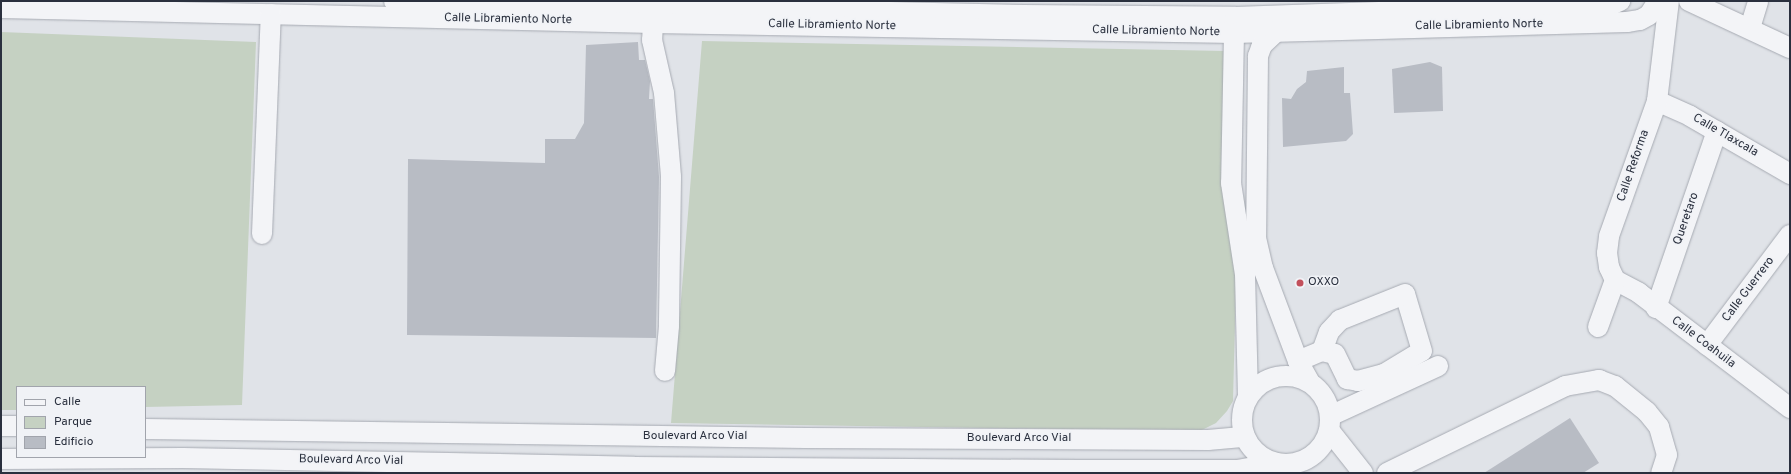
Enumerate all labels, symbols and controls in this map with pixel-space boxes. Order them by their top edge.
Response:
street label: Calle Libramiento Norte [444,12,572,28]
street label: Calle Libramiento Norte [768,18,896,34]
street label: Calle Libramiento Norte [1415,18,1543,34]
street label: Calle Libramiento Norte [1092,24,1220,40]
street label: Calle Tlaxcala [1689,111,1761,161]
street label: Calle Reforma [1615,128,1653,204]
street label: Queretaro [1671,191,1703,247]
street label: Calle Guerrero [1720,255,1778,325]
place label: OXXO [1308,276,1339,290]
marker: OXXO [1295,278,1305,288]
street label: Calle Coahuila [1668,314,1738,372]
legend [16,386,146,458]
text: Calle [54,394,81,410]
text: Parque [54,414,92,430]
street label: Boulevard Arco Vial [642,430,748,444]
street label: Boulevard Arco Vial [966,432,1072,446]
text: Edificio [54,434,93,450]
street label: Boulevard Arco Vial [298,453,404,469]

